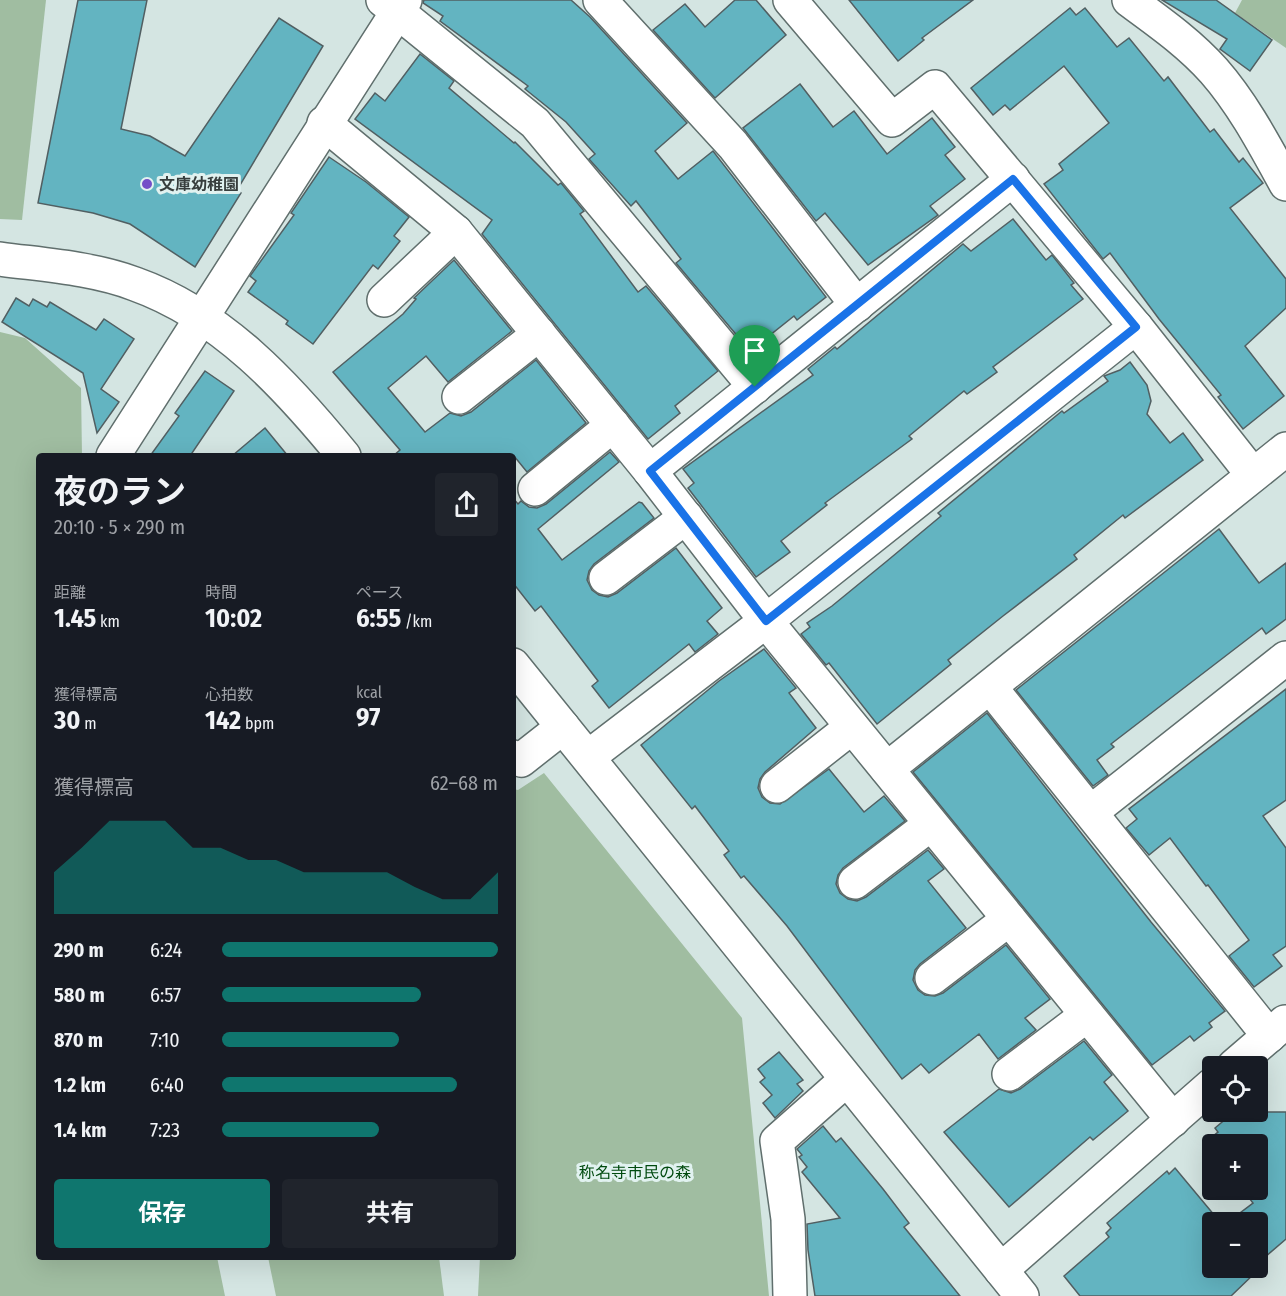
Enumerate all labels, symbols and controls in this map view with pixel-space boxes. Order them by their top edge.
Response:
place label: 文庫幼稚園 [159,175,239,194]
marker: 文庫幼稚園 [140,177,154,191]
pin [729,325,780,387]
icon: arrive [738,334,771,367]
text: 夜のラン [54,472,186,512]
button: share [435,473,498,536]
text: 20:10 · 5 × 290 m [54,515,185,539]
text: 距離 [54,583,86,602]
text: 時間 [205,583,237,602]
text: ペース [356,583,403,602]
text: 1.45 [54,603,96,634]
text: 10:02 [205,603,262,634]
text: 6:55 [356,603,401,634]
text: km [96,612,120,631]
text: /km [401,612,432,631]
text: kcal [356,683,382,702]
text: 獲得標高 [54,685,118,704]
text: 心拍数 [205,685,253,704]
text: 97 [356,702,380,733]
text: 30 [54,705,81,736]
text: 142 [205,705,241,736]
text: m [81,714,97,733]
text: bpm [241,714,274,733]
text: 62–68 m [430,771,498,795]
text: 獲得標高 [54,775,134,799]
text: 290 m [54,938,104,962]
text: 6:24 [150,938,182,962]
text: 580 m [54,983,105,1007]
text: 6:57 [150,983,181,1007]
text: 870 m [54,1028,103,1052]
text: 7:10 [150,1028,180,1052]
map controls [1202,1056,1268,1278]
button: locate [1202,1056,1268,1122]
text: 1.2 km [54,1073,106,1097]
text: 6:40 [150,1073,184,1097]
text: 1.4 km [54,1118,106,1142]
text: 7:23 [150,1118,180,1142]
button: + [1202,1134,1268,1200]
park label: 称名寺市民の森 [579,1163,691,1182]
button: 保存 [54,1179,270,1248]
button: 共有 [282,1179,498,1248]
button: − [1202,1212,1268,1278]

